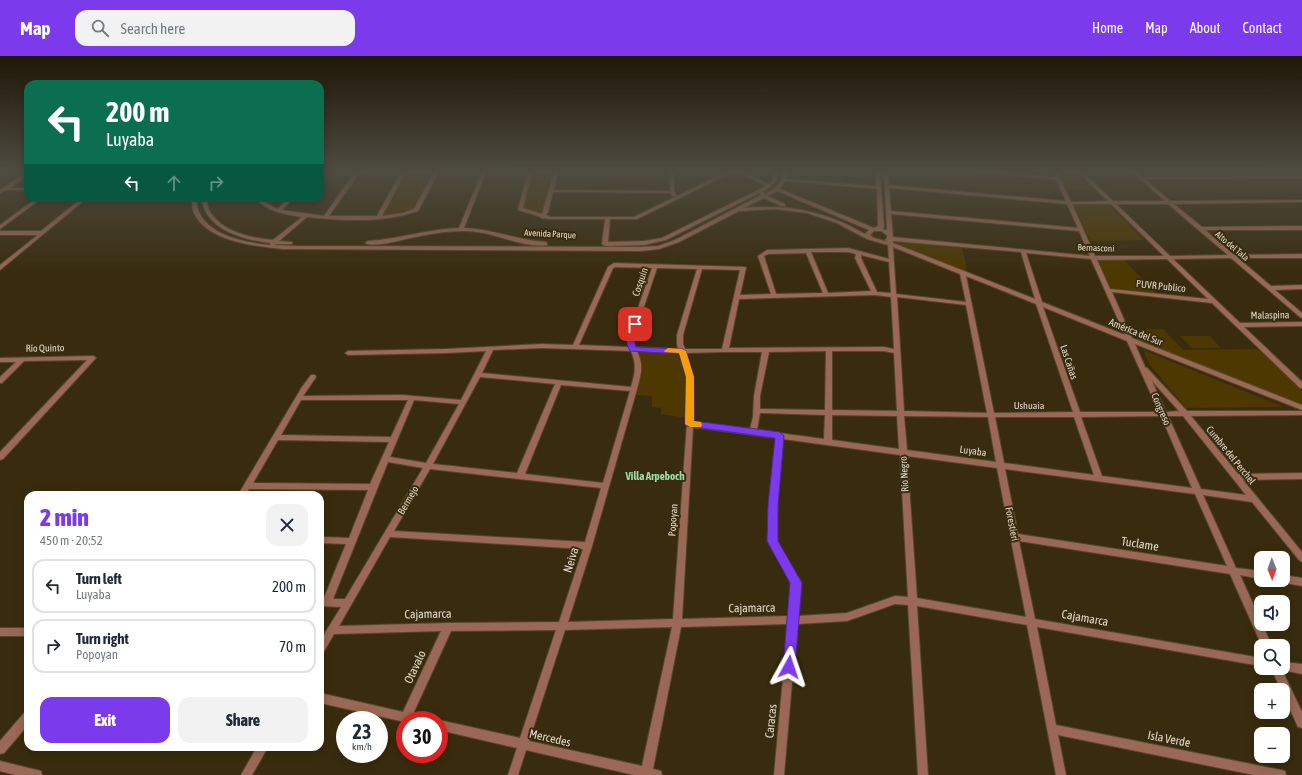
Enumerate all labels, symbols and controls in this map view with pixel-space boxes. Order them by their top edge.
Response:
search box [75,10,355,46]
text: Map [20,17,51,39]
icon: search [89,17,111,39]
text: Search here [121,20,185,37]
text: Home [1092,20,1123,36]
text: Map [1145,20,1168,36]
text: About [1190,20,1221,36]
text: Contact [1243,20,1282,36]
icon: left [40,96,92,148]
text: 200 m [106,96,169,128]
text: Luyaba [106,129,154,150]
icon: left [121,172,143,194]
icon: ahead [163,172,185,194]
icon: right [205,172,227,194]
street label: Avenida Parque [524,228,576,240]
street label: Alto del Tala [1213,229,1251,263]
street label: Bernasconi [1077,242,1115,254]
street label: Cosquín [630,266,650,298]
street label: PUVR Publico [1136,278,1187,294]
pin [618,307,652,341]
street label: Malaspina [1251,309,1290,321]
icon: arrive [624,313,646,335]
street label: América del Sur [1108,316,1165,348]
street label: Río Quinto [26,342,65,354]
street label: Las Cañas [1058,343,1080,381]
street label: Congreso [1149,391,1173,427]
street label: Ushuaia [1014,400,1045,411]
street label: Cumbre del Perchel [1204,424,1258,486]
street label: Luyaba [959,444,987,458]
street label: Río Negro [898,456,910,492]
district label: Villa Arpeboch [624,470,685,482]
street label: Bermejo [395,484,421,516]
street label: Popoyan [666,503,680,537]
text: 2 min [40,504,89,531]
button: close [266,504,308,546]
street label: Forestieri [1003,506,1021,542]
text: 450 m · 20:52 [40,533,103,548]
street label: Tuclame [1120,534,1160,554]
street label: Neiva [561,546,581,574]
north arrow [1254,551,1290,587]
map controls [1254,551,1290,763]
text: Turn left [76,570,122,587]
icon: left [42,575,64,597]
text: 200 m [272,578,306,595]
text: Luyaba [76,587,111,602]
button: sound [1254,595,1290,631]
street label: Cajamarca [728,601,776,615]
street label: Cajamarca [404,607,452,621]
street label: Cajamarca [1061,607,1109,629]
text: Turn right [76,630,129,647]
icon: right [42,635,64,657]
text: 70 m [279,638,306,655]
button: search [1254,639,1290,675]
position arrow [768,646,810,688]
text: Popoyan [76,647,118,662]
street label: Otavalo [401,648,429,686]
button: + [1254,683,1290,719]
button: Exit [40,697,170,743]
button: Share [178,697,308,743]
street label: Caracas [762,703,780,739]
speed limit sign: 30 [396,711,448,763]
text: 23 [353,720,371,743]
street label: Mercedes [528,726,572,750]
button: − [1254,727,1290,763]
street label: Isla Verde [1146,728,1192,750]
text: km/h [352,741,372,752]

